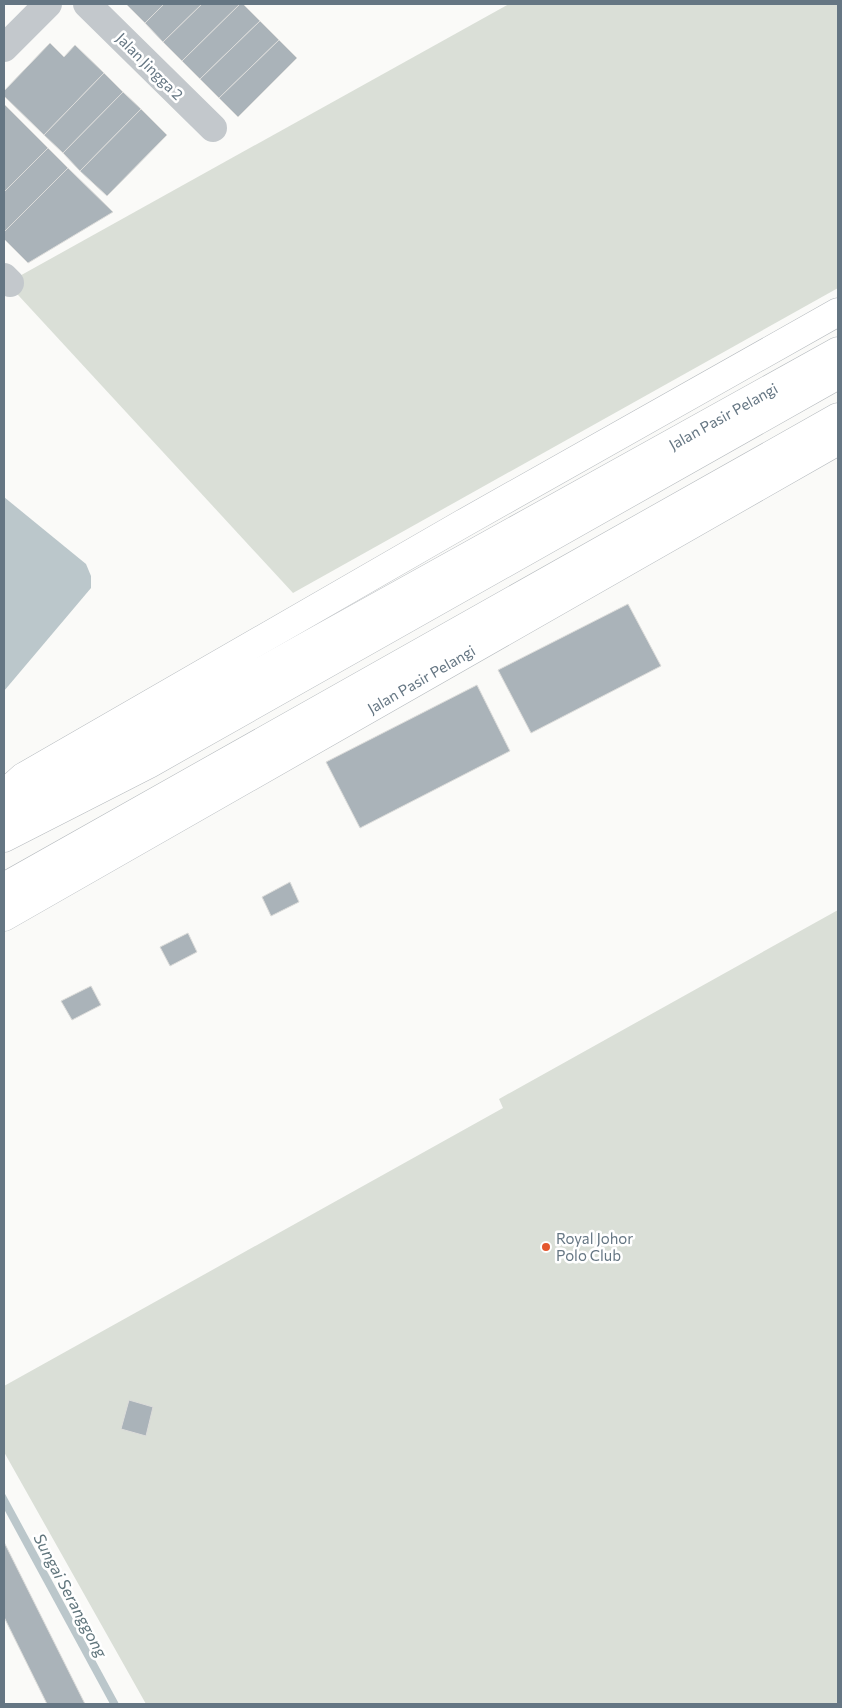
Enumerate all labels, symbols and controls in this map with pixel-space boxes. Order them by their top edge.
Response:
street label: Jalan Jingga 2 [113,29,187,103]
street label: Jalan Pasir Pelangi [666,379,780,453]
street label: Jalan Pasir Pelangi [364,641,478,717]
place label: Royal Johor Polo Club [556,1229,633,1264]
marker: Royal Johor Polo Club [540,1241,552,1253]
water label: Sungai Seranggong [30,1530,112,1661]

